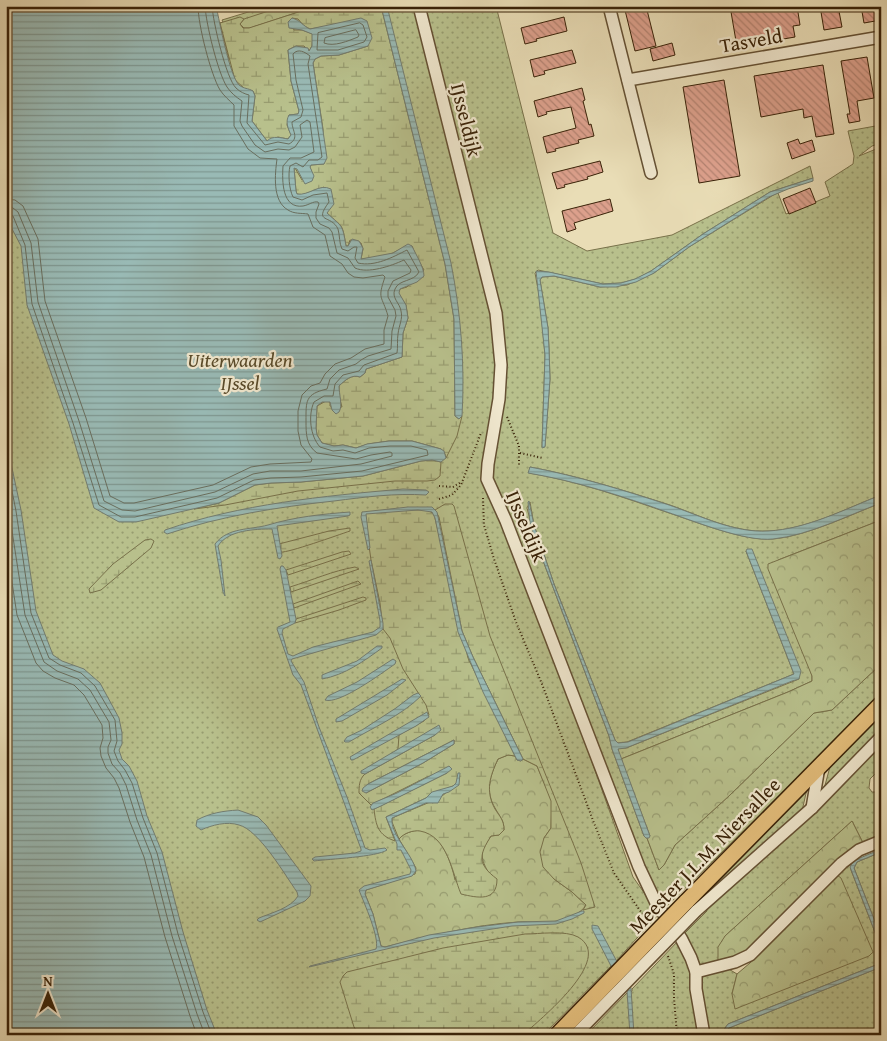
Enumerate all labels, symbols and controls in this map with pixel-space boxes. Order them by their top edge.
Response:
street label: Tasveld [717,20,785,60]
street label: IJsseldijk [444,80,490,161]
park label: Uiterwaarden IJssel [187,345,293,397]
street label: IJsseldijk [499,486,555,567]
street label: Meester J.L.M. Niersallee [622,770,786,940]
north arrow [22,968,72,1018]
text: N [43,971,53,991]

